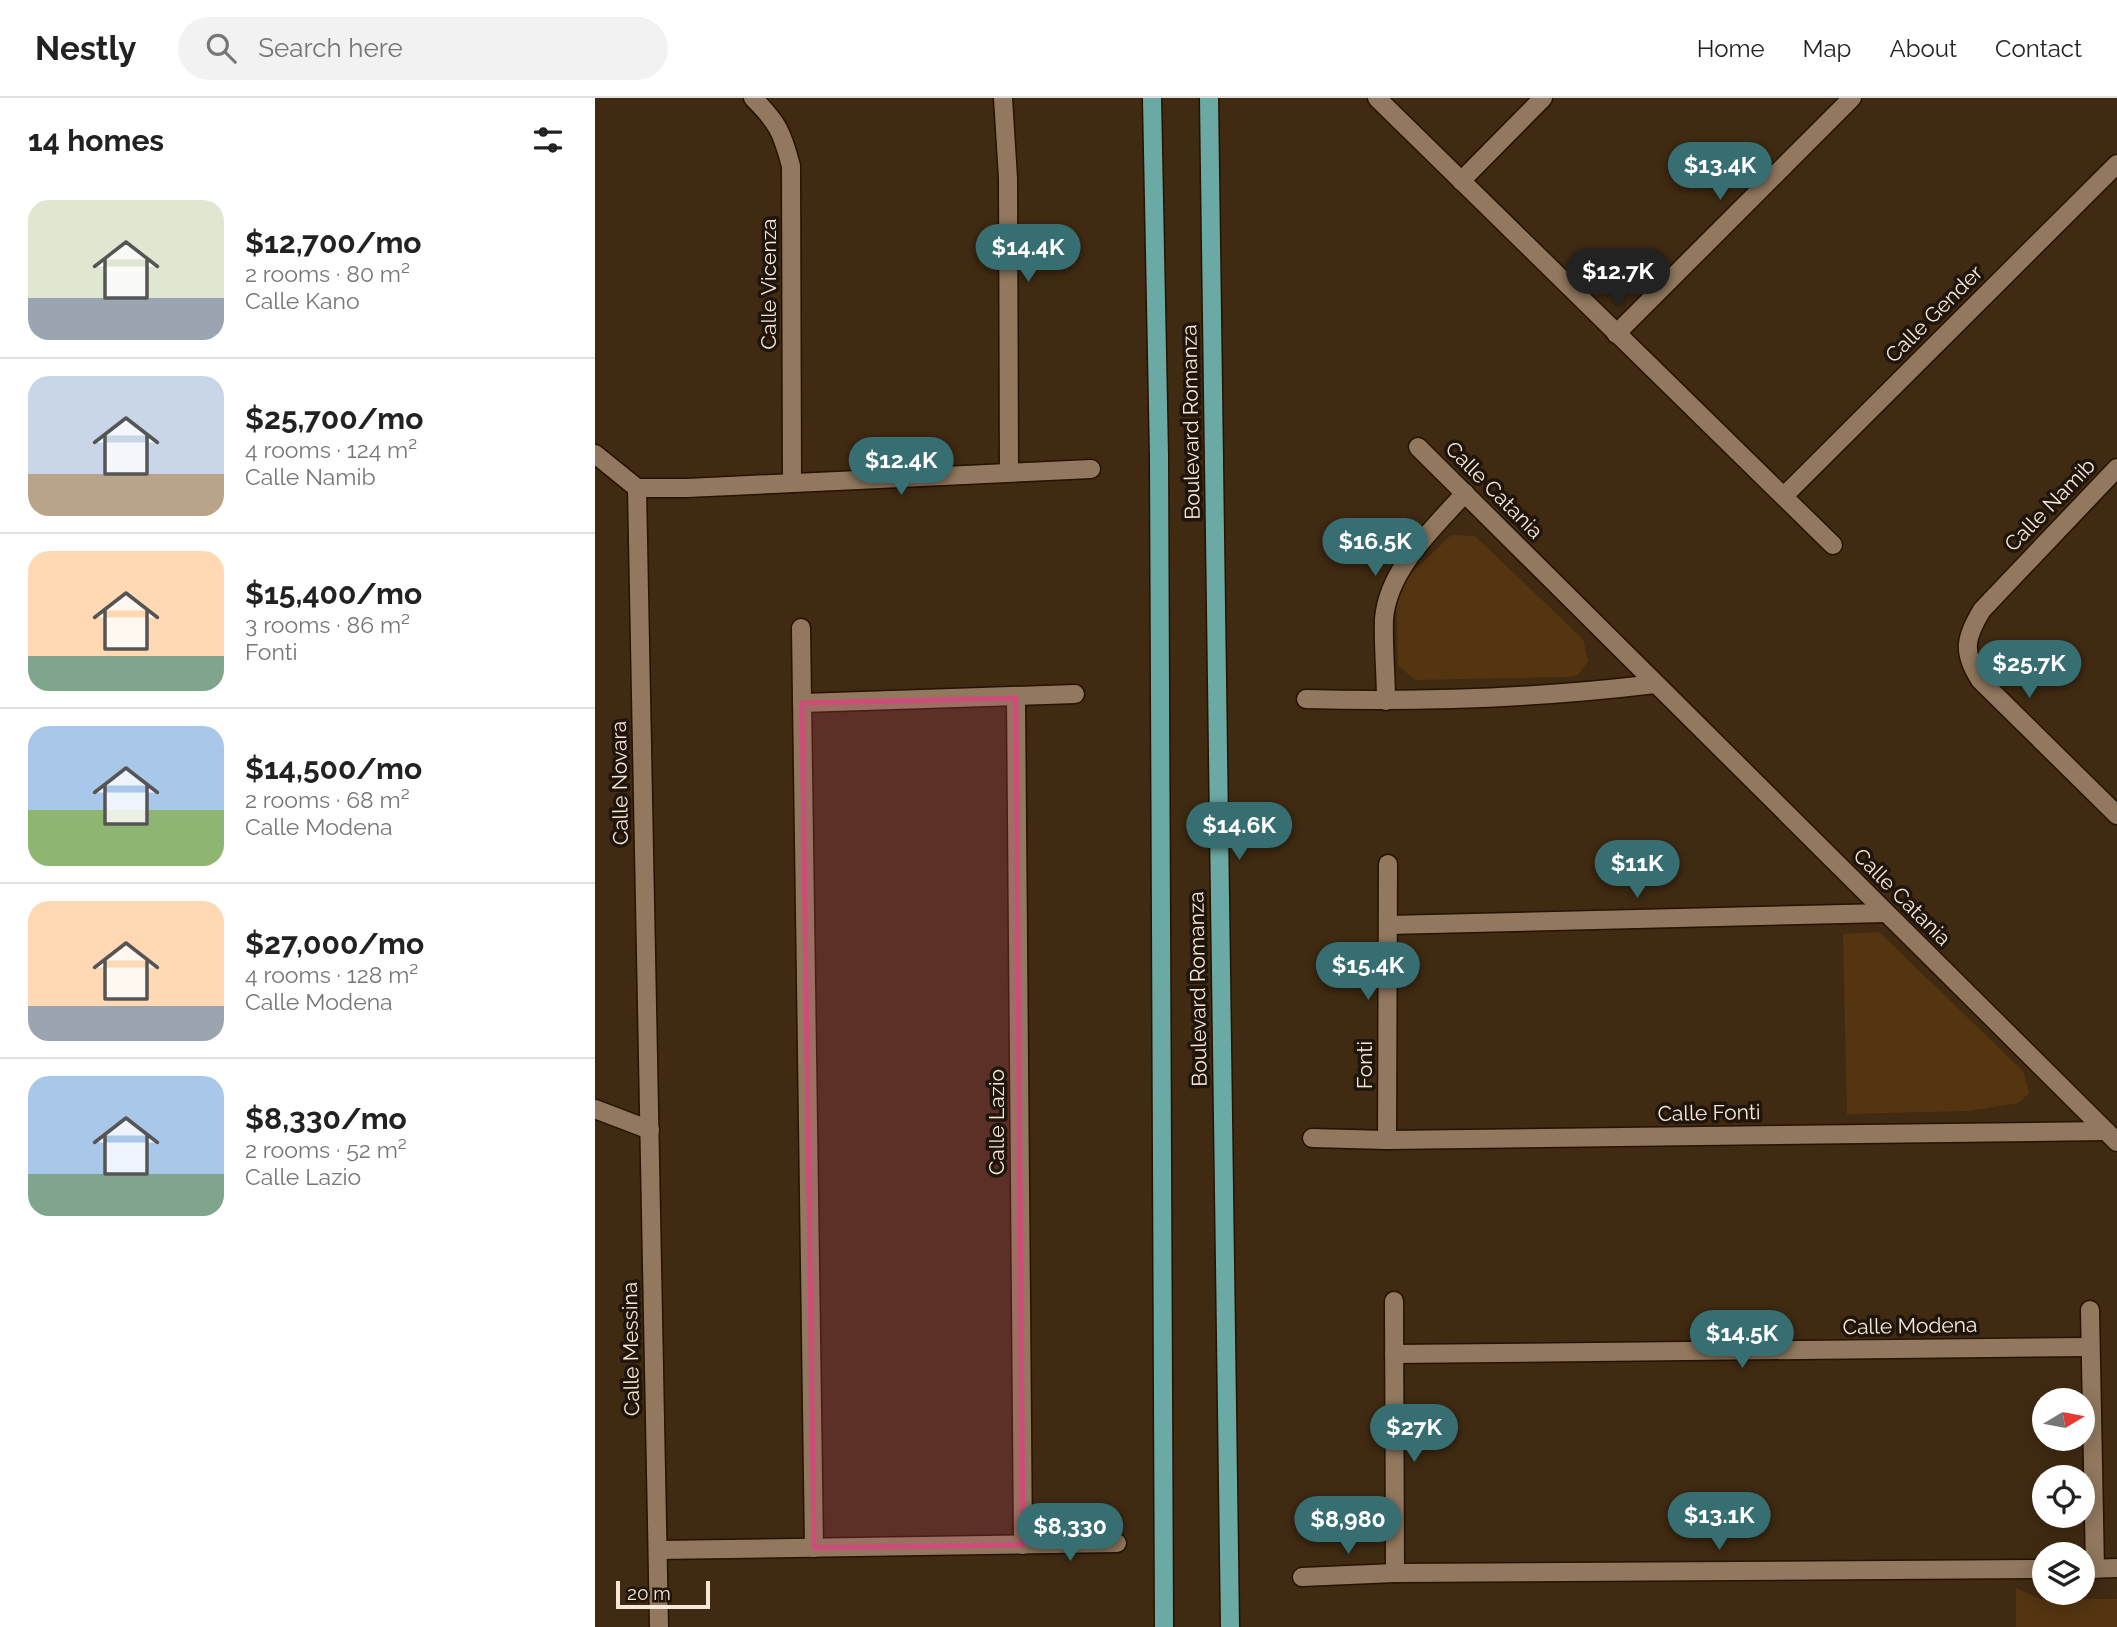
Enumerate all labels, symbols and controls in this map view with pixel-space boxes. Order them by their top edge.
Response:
search box [178,17,668,80]
text: Nestly [35,29,136,68]
icon: search [202,29,240,67]
text: Search here [258,33,403,63]
text: Home [1697,34,1765,63]
text: Map [1803,34,1851,63]
text: About [1889,34,1957,63]
text: Contact [1995,34,2082,63]
icon: filters [529,121,567,159]
text: 14 homes [28,123,164,158]
pin: $13.4K [1663,142,1777,202]
text: $13.4K [1684,151,1756,178]
street label: Calle Vicenza [756,219,781,349]
text: $12,700/mo [245,225,422,260]
pin: $14.4K [971,225,1085,284]
icon: home [84,228,168,312]
text: $14.4K [992,233,1064,260]
pin: $12.7K [1561,248,1675,308]
text: $12.7K [1582,257,1654,284]
street label: Calle Gender [1880,259,1988,368]
text: 2 rooms · 80 m² [245,260,410,287]
text: Calle Kano [245,287,360,314]
street label: Boulevard Romanza [1176,324,1205,520]
text: $25,700/mo [245,401,423,436]
icon: home [84,404,168,488]
text: 4 rooms · 124 m² [245,436,417,463]
street label: Calle Catania [1440,436,1548,544]
pin: $12.4K [844,438,958,497]
text: $12.4K [865,446,937,473]
street label: Calle Namib [1999,453,2100,556]
text: Calle Namib [245,463,376,490]
pin: $16.5K [1318,518,1432,578]
text: $16.5K [1338,527,1412,554]
text: $15,400/mo [245,576,422,611]
icon: home [84,579,168,663]
text: 3 rooms · 86 m² [245,611,410,638]
text: Fonti [245,638,298,665]
pin: $25.7K [1972,640,2086,700]
text: $25.7K [1992,649,2066,676]
street label: Calle Novara [606,721,633,845]
text: $14,500/mo [245,751,422,786]
icon: home [84,754,168,838]
text: 2 rooms · 68 m² [245,786,410,813]
pin: $14.6K [1182,802,1296,862]
text: $14.6K [1202,811,1276,838]
text: Calle Modena [245,813,393,840]
pin: $11K [1596,840,1678,900]
street label: Calle Catania [1848,843,1956,951]
text: $11K [1611,849,1663,876]
street label: Boulevard Romanza [1183,891,1212,1087]
text: $27,000/mo [245,926,424,961]
icon: home [84,929,168,1013]
pin: $15.4K [1311,942,1425,1002]
text: $15.4K [1332,951,1404,978]
text: 4 rooms · 128 m² [245,961,418,988]
text: Calle Modena [245,988,393,1015]
street label: Fonti [1352,1041,1377,1089]
street label: Calle Lazio [984,1069,1009,1175]
street label: Calle Fonti [1657,1099,1761,1126]
text: $8,330/mo [245,1101,407,1136]
icon: home [84,1104,168,1188]
text: 2 rooms · 52 m² [245,1136,407,1163]
text: Calle Lazio [245,1163,361,1190]
street label: Calle Messina [617,1282,644,1416]
pin: $14.5K [1685,1310,1799,1370]
street label: Calle Modena [1842,1312,1978,1339]
text: $14.5K [1706,1319,1778,1346]
north arrow [2032,1388,2095,1451]
map controls [2032,1388,2095,1605]
pin: $27K [1373,1404,1455,1464]
text: $27K [1386,1413,1442,1440]
button: locate [2032,1465,2095,1528]
pin: $13.1K [1662,1492,1776,1552]
pin: $8,980 [1291,1496,1405,1556]
text: $13.1K [1684,1501,1754,1528]
pin: $8,330 [1013,1504,1127,1563]
text: $8,980 [1310,1505,1386,1532]
text: $8,330 [1033,1512,1107,1539]
button: layers [2032,1542,2095,1605]
scale bar [616,1578,711,1610]
text: 20 m [627,1582,671,1604]

